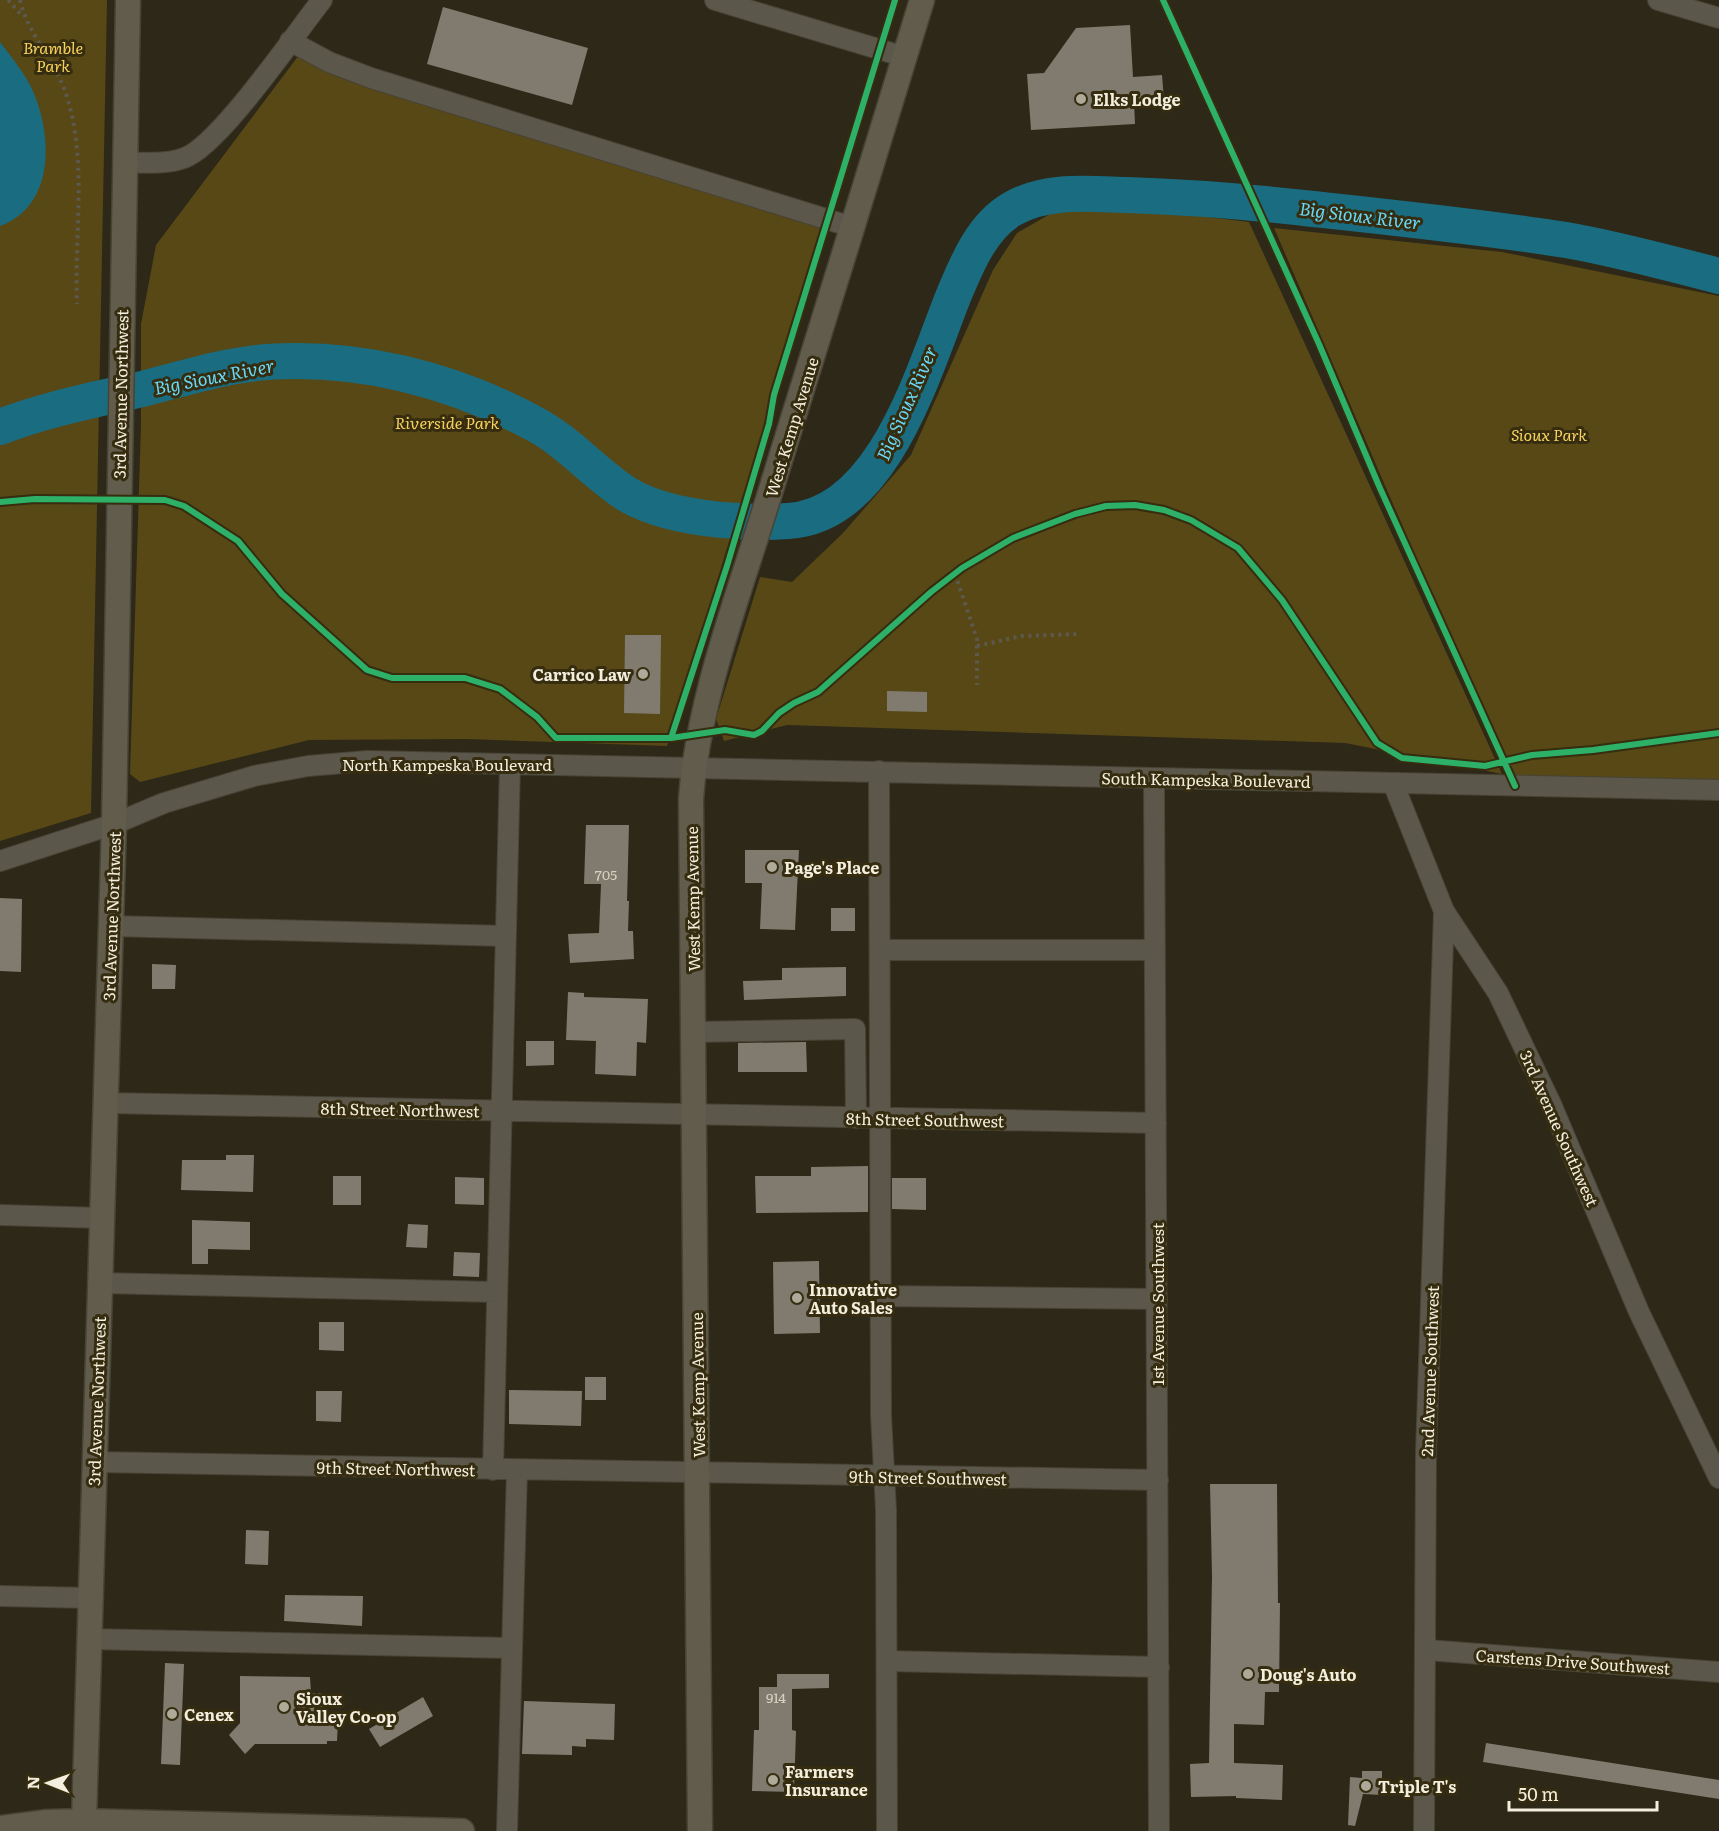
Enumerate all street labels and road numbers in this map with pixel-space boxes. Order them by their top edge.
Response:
street label: 3rd Avenue Northwest [107,309,133,479]
street label: West Kemp Avenue [758,354,824,500]
street label: North Kampeska Boulevard [342,752,552,776]
street label: South Kampeska Boulevard [1101,765,1311,793]
street label: West Kemp Avenue [679,826,705,972]
street label: 3rd Avenue Northwest [96,830,126,1001]
street label: 3rd Avenue Southwest [1515,1046,1605,1210]
street label: 8th Street Northwest [320,1096,480,1122]
street label: 8th Street Southwest [846,1106,1005,1132]
street label: 1st Avenue Southwest [1145,1222,1169,1385]
street label: 2nd Avenue Southwest [1414,1285,1444,1457]
street label: West Kemp Avenue [684,1312,710,1458]
street label: 3rd Avenue Northwest [81,1315,111,1486]
street label: 9th Street Northwest [317,1455,476,1481]
street label: 9th Street Southwest [849,1464,1008,1490]
street label: Carstens Drive Southwest [1475,1642,1672,1680]

